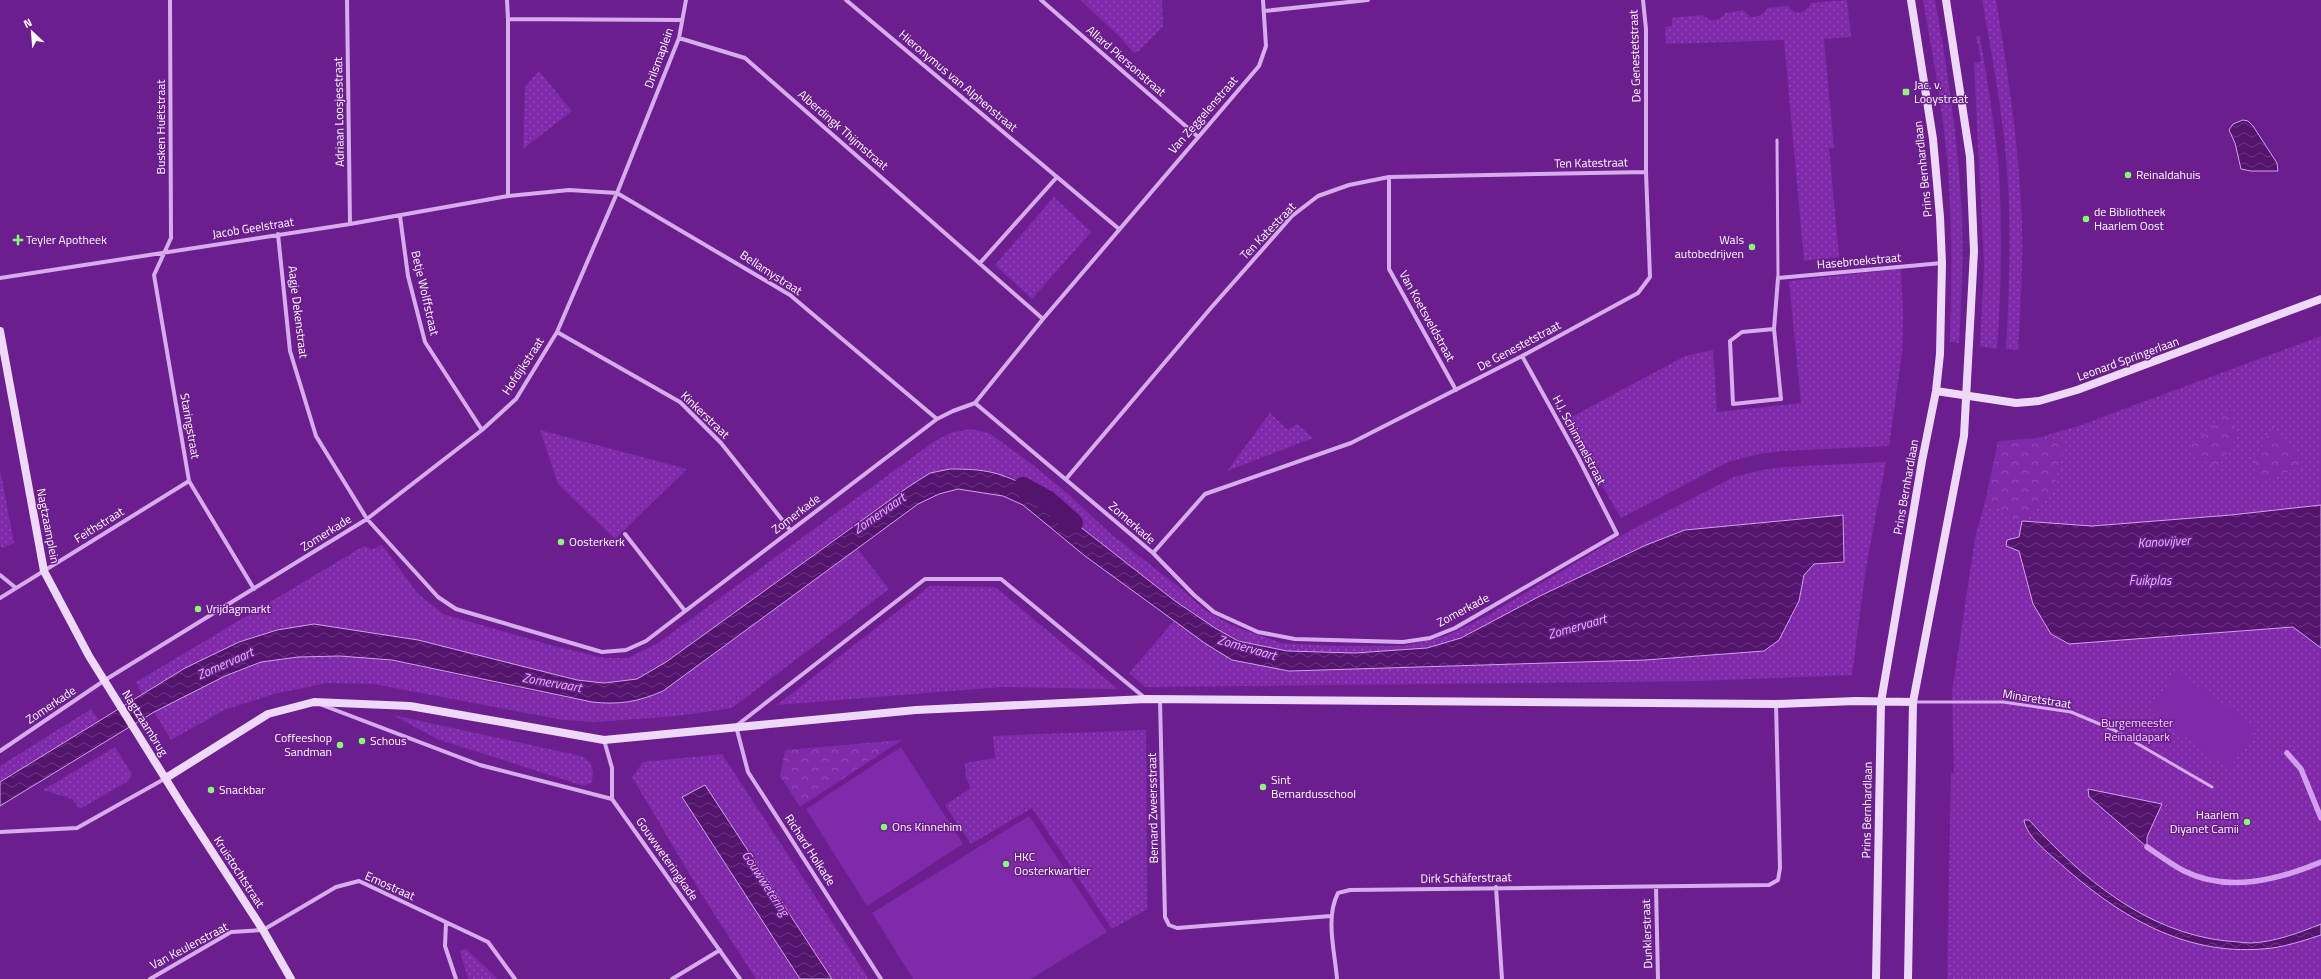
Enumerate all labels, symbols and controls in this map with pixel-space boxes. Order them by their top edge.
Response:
street label: De Genestetstraat [1623,9,1646,103]
north arrow [12,12,52,52]
text: N [21,14,35,32]
street label: Allard Piersonstraat [1082,21,1171,101]
street label: Drilsmaplein [639,25,678,91]
street label: Hieronymus van Alphenstraat [895,25,1023,137]
street label: Adriaan Loosjesstraat [328,56,349,167]
street label: Van Zeggelenstraat [1163,71,1242,158]
place label: Jac. v. Looystraat [1914,75,1969,108]
street label: Busken Huëtstraat [151,79,170,174]
street label: Alberdingk Thijmstraat [794,85,893,175]
marker: Jac. v. Looystraat [1901,87,1911,97]
street label: Prins Bernhardlaan [1908,120,1937,218]
street label: Ten Katestraat [1554,152,1629,173]
place label: Reinaldahuis [2136,165,2201,184]
marker: Reinaldahuis [2123,170,2133,180]
street label: Ten Katestraat [1235,197,1301,264]
place label: de Bibliotheek Haarlem Oost [2094,202,2166,235]
street label: Jacob Geelstraat [211,212,296,243]
marker: de Bibliotheek Haarlem Oost [2081,214,2091,224]
place label: Teyler Apotheek [26,230,107,249]
place label: Wals autobedrijven [1675,230,1744,263]
marker: Teyler Apotheek [13,235,23,245]
marker: Wals autobedrijven [1747,242,1757,252]
street label: Bellamystraat [736,245,807,300]
street label: Hasebroekstraat [1816,247,1903,274]
street label: Betje Wolffstraat [406,249,445,338]
street label: Aagje Dekenstraat [283,265,314,360]
street label: Van Koetsveldstraat [1395,267,1461,365]
street label: De Genestetstraat [1473,315,1565,376]
street label: Leonard Springerlaan [2074,331,2181,386]
street label: Hofdijkstraat [497,332,549,398]
street label: Kinkerstraat [676,386,735,444]
street label: H.J. Schimmelstraat [1548,391,1612,489]
street label: Staringstraat [175,392,206,461]
street label: Prins Bernhardlaan [1888,438,1923,536]
street label: Nagtzaamplein [32,487,65,565]
water label: Zomervaart [849,487,911,538]
street label: Zomerkade [767,489,824,538]
street label: Zomerkade [1105,497,1160,549]
street label: Feithstraat [70,501,128,547]
street label: Zomerkade [297,509,355,556]
water label: Kanovijver [2137,530,2193,552]
place label: Oosterkerk [569,532,625,551]
marker: Oosterkerk [556,537,566,547]
water label: Fuikplas [2129,570,2173,590]
street label: Zomerkade [1433,588,1492,631]
place label: Vrijdagmarkt [206,599,272,618]
marker: Vrijdagmarkt [193,604,203,614]
water label: Zomervaart [1545,608,1610,644]
water label: Zomervaart [1215,629,1280,665]
water label: Zomervaart [194,641,258,684]
water label: Zomervaart [521,667,585,697]
street label: Zomerkade [22,681,80,728]
street label: Minaretstraat [2001,684,2074,713]
street label: Nagtzaambrug [117,686,173,760]
park label: Burgemeester Reinaldapark [2101,713,2173,746]
place label: Coffeeshop Sandman [275,728,332,761]
place label: Schous [370,731,407,750]
marker: Schous [357,736,367,746]
marker: Coffeeshop Sandman [335,740,345,750]
street label: Bernard Zweersstraat [1142,752,1163,863]
street label: Prins Bernhardlaan [1856,762,1877,858]
place label: Sint Bernardusschool [1271,770,1356,803]
place label: Snackbar [219,780,265,799]
marker: Sint Bernardusschool [1258,782,1268,792]
marker: Snackbar [206,785,216,795]
place label: Haarlem Diyanet Camii [2170,805,2239,838]
street label: Richard Holkade [780,810,841,889]
street label: Gouwweteringkade [631,813,703,904]
place label: Ons Kinnehim [892,817,962,836]
marker: Haarlem Diyanet Camii [2242,817,2252,827]
marker: Ons Kinnehim [879,822,889,832]
street label: Kruistochtstraat [209,832,270,912]
water label: Gouwwetering [737,846,796,921]
place label: HKC Oosterkwartier [1014,847,1090,880]
marker: HKC Oosterkwartier [1001,859,1011,869]
street label: Emostraat [362,866,419,905]
street label: Dirk Schäferstraat [1420,867,1513,888]
street label: Dunklerstraat [1636,898,1657,969]
street label: Van Keulenstraat [146,917,232,974]

